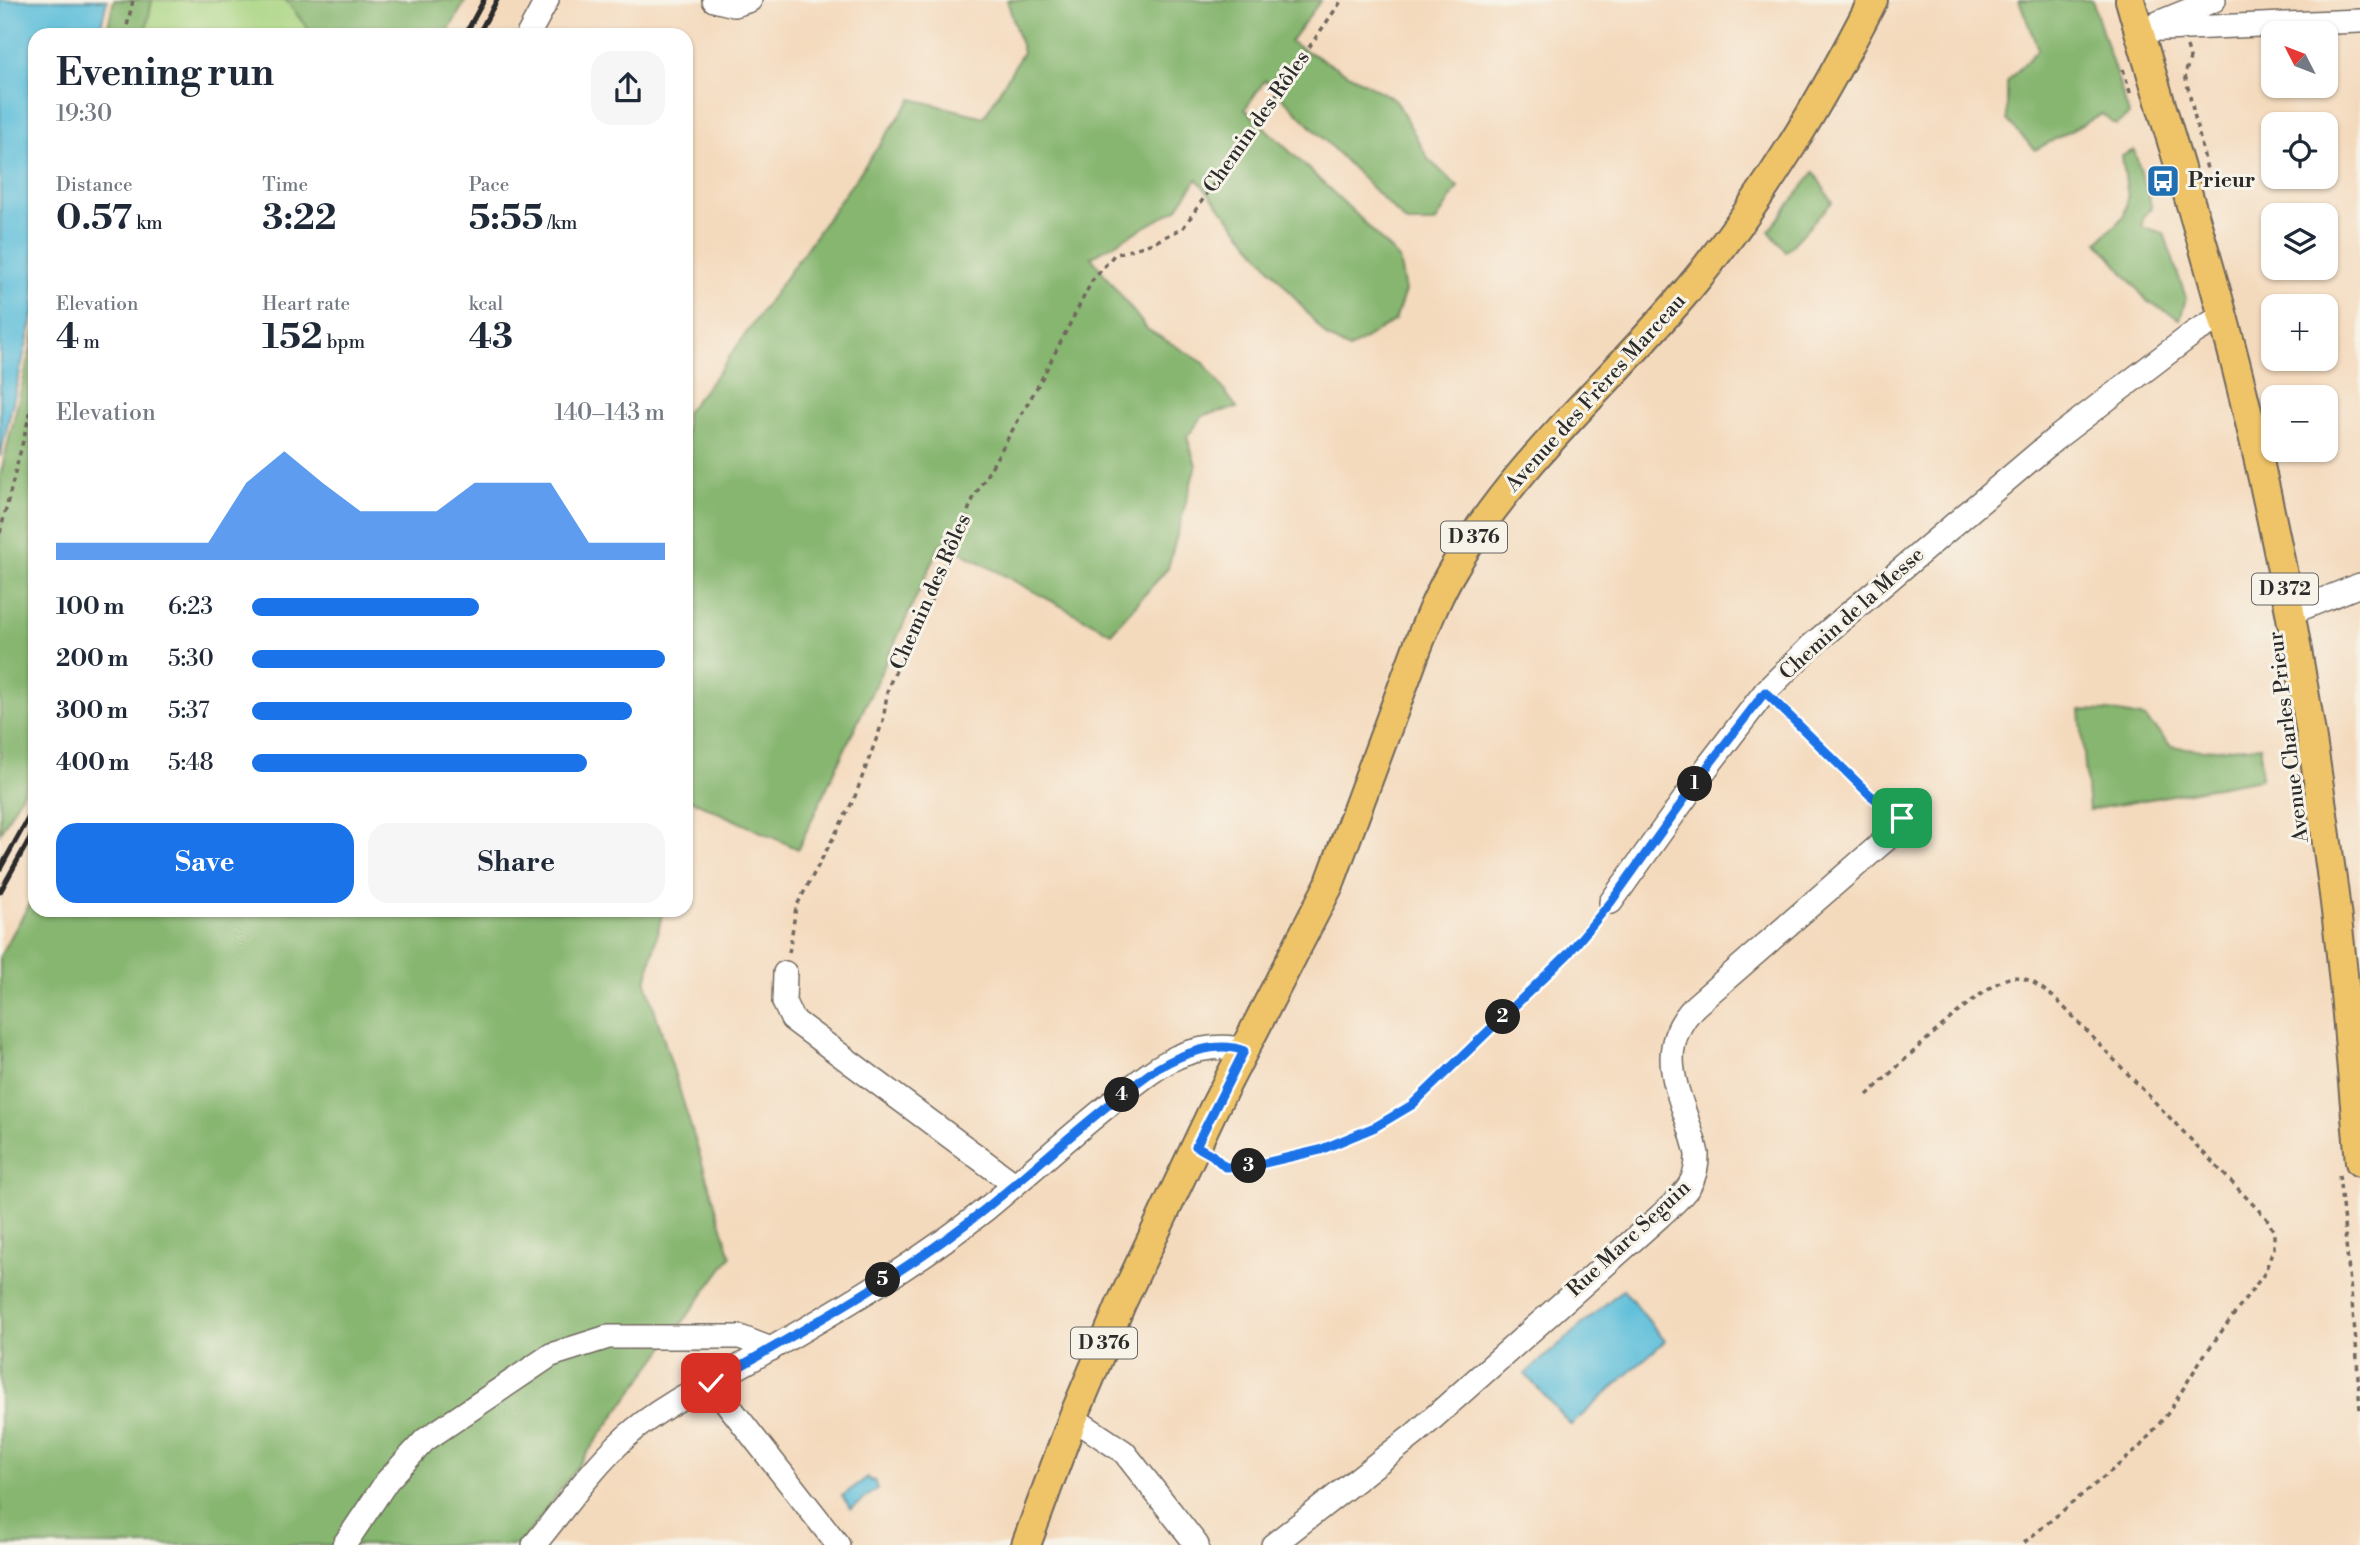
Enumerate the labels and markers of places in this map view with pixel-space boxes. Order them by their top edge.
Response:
bus stop icon: Prieur [2144,162,2182,200]
place label: Prieur [2188,168,2255,194]
pin: 1 [1678,766,1712,802]
pin [1872,788,1932,848]
pin: 2 [1486,1000,1520,1034]
pin: 4 [1104,1078,1140,1112]
pin: 3 [1232,1148,1266,1184]
pin: 5 [866,1262,900,1298]
pin [681,1353,741,1413]

